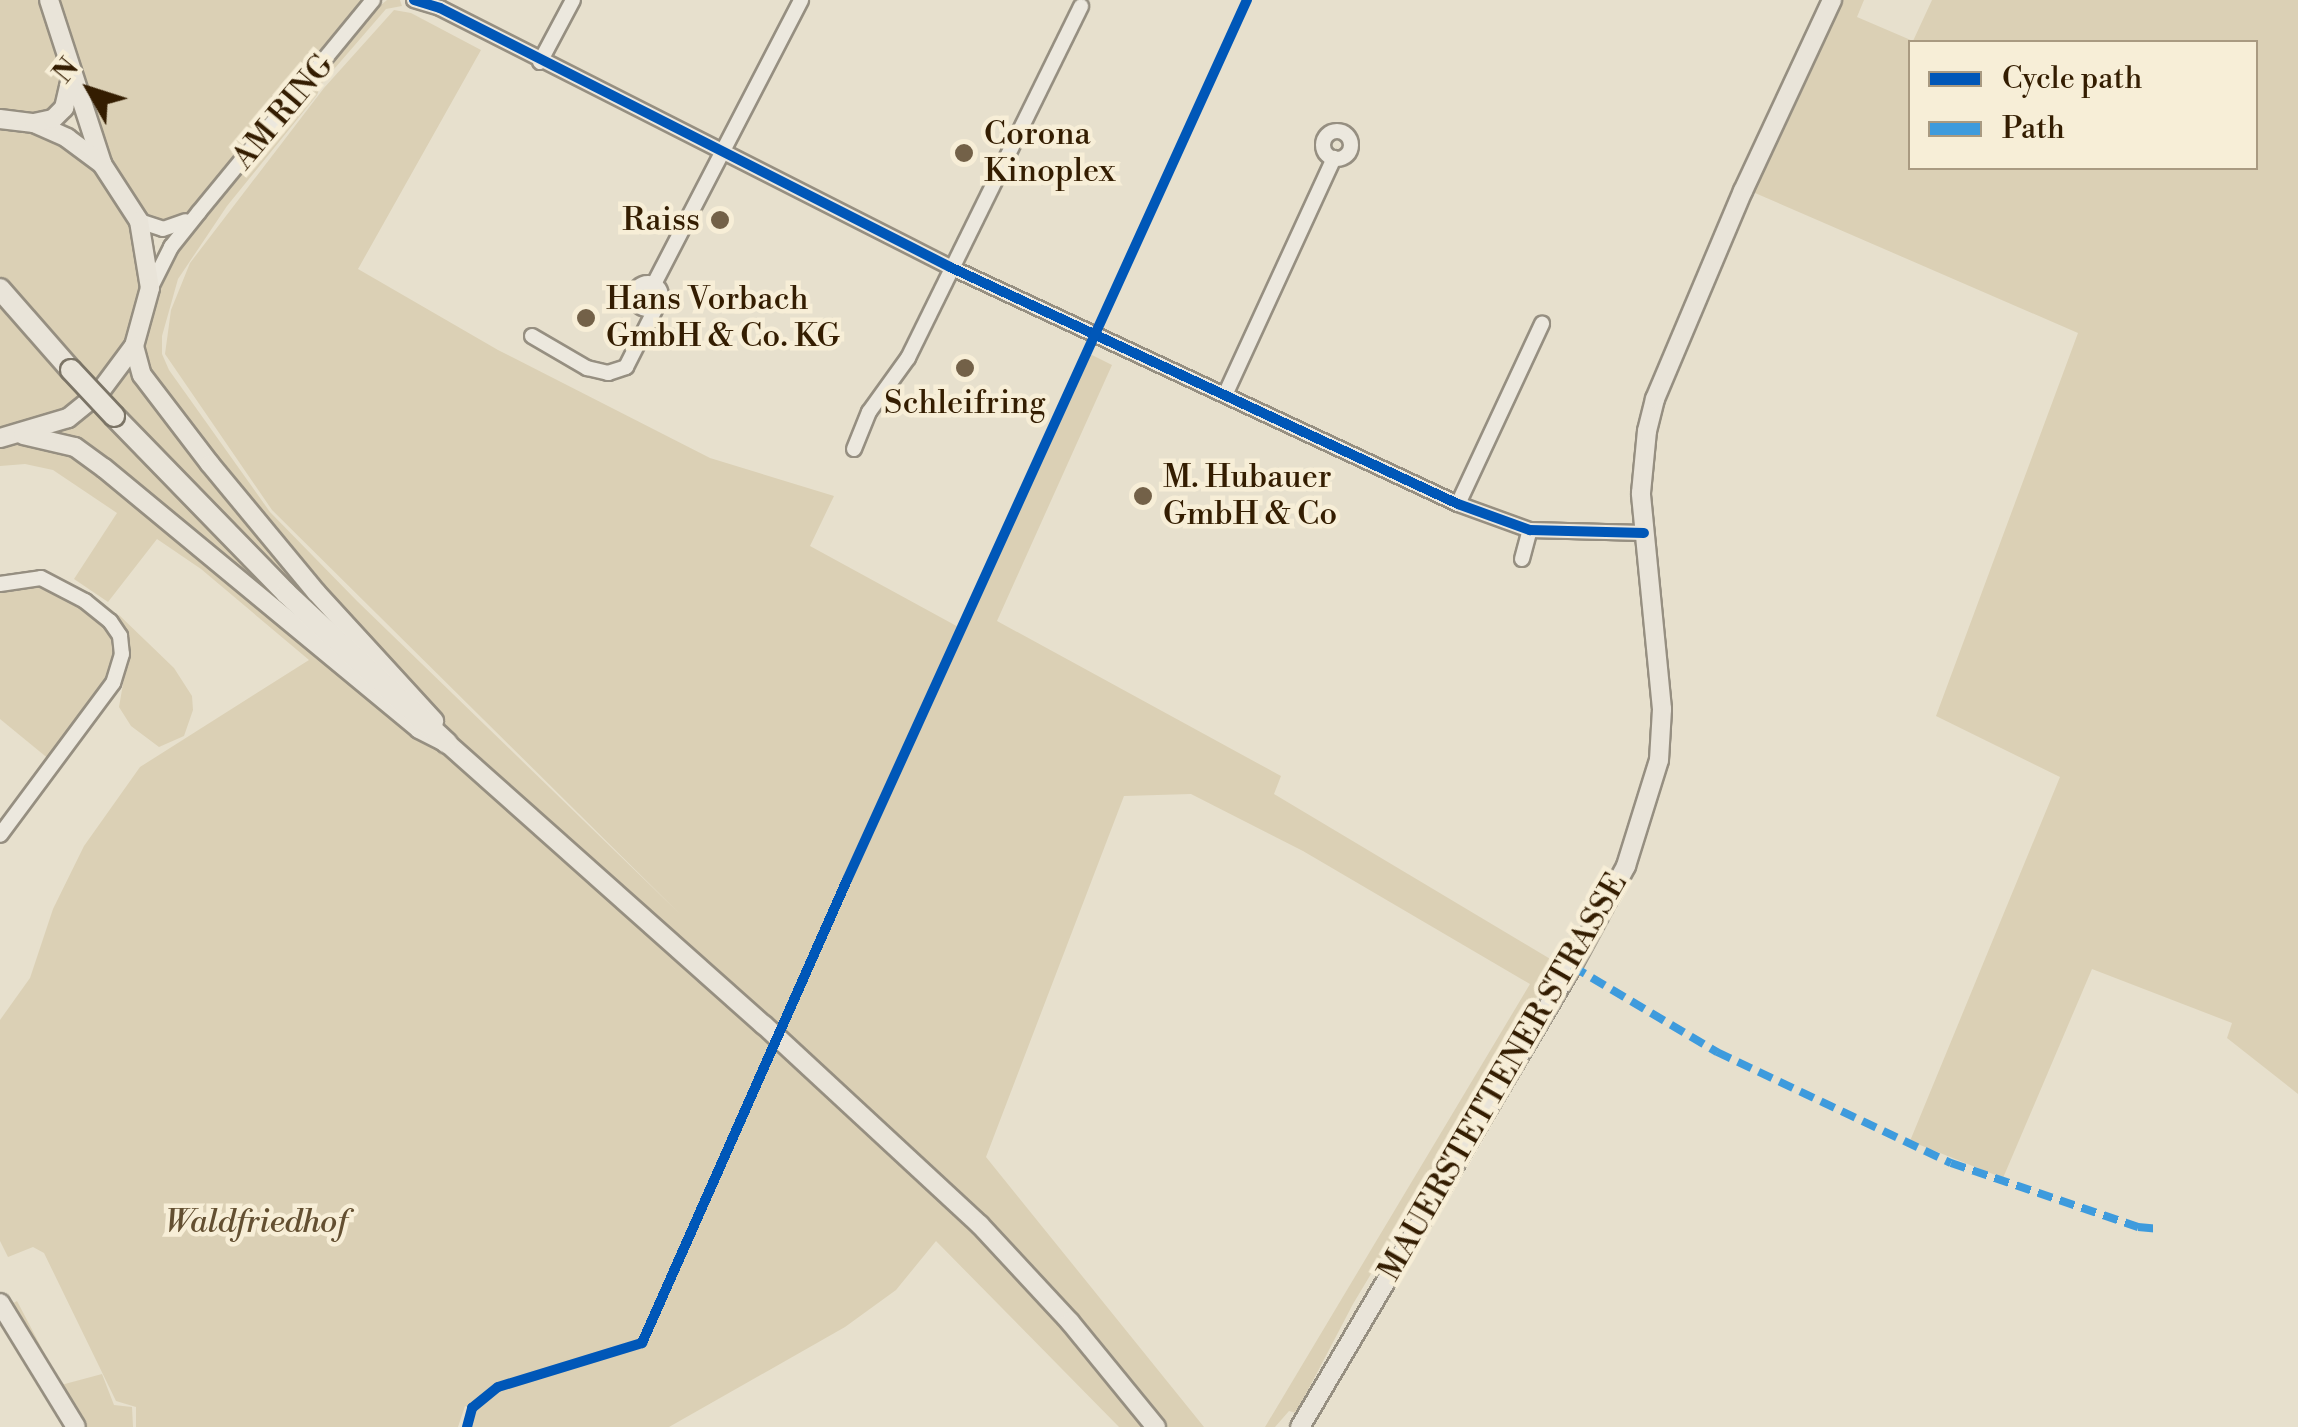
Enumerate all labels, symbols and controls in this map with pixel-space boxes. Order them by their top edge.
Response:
north arrow [40,40,140,140]
legend [1908,40,2258,170]
street label: AM RING [224,47,342,177]
text: N [46,51,87,90]
text: Cycle path [2002,60,2142,98]
text: Path [2002,110,2065,148]
place label: Corona Kinoplex [984,116,1115,191]
marker: Corona Kinoplex [953,142,975,164]
place label: Raiss [622,201,700,239]
marker: Raiss [709,209,731,231]
place label: Hans Vorbach GmbH & Co. KG [606,281,840,356]
marker: Hans Vorbach GmbH & Co. KG [575,307,597,329]
marker: Schleifring [954,357,976,379]
place label: Schleifring [884,384,1046,422]
place label: M. Hubauer GmbH & Co [1163,459,1337,534]
marker: M. Hubauer GmbH & Co [1132,485,1154,507]
street label: MAUERSTETTENER STRASSE [1370,867,1636,1287]
park label: Waldfriedhof [165,1203,347,1241]

